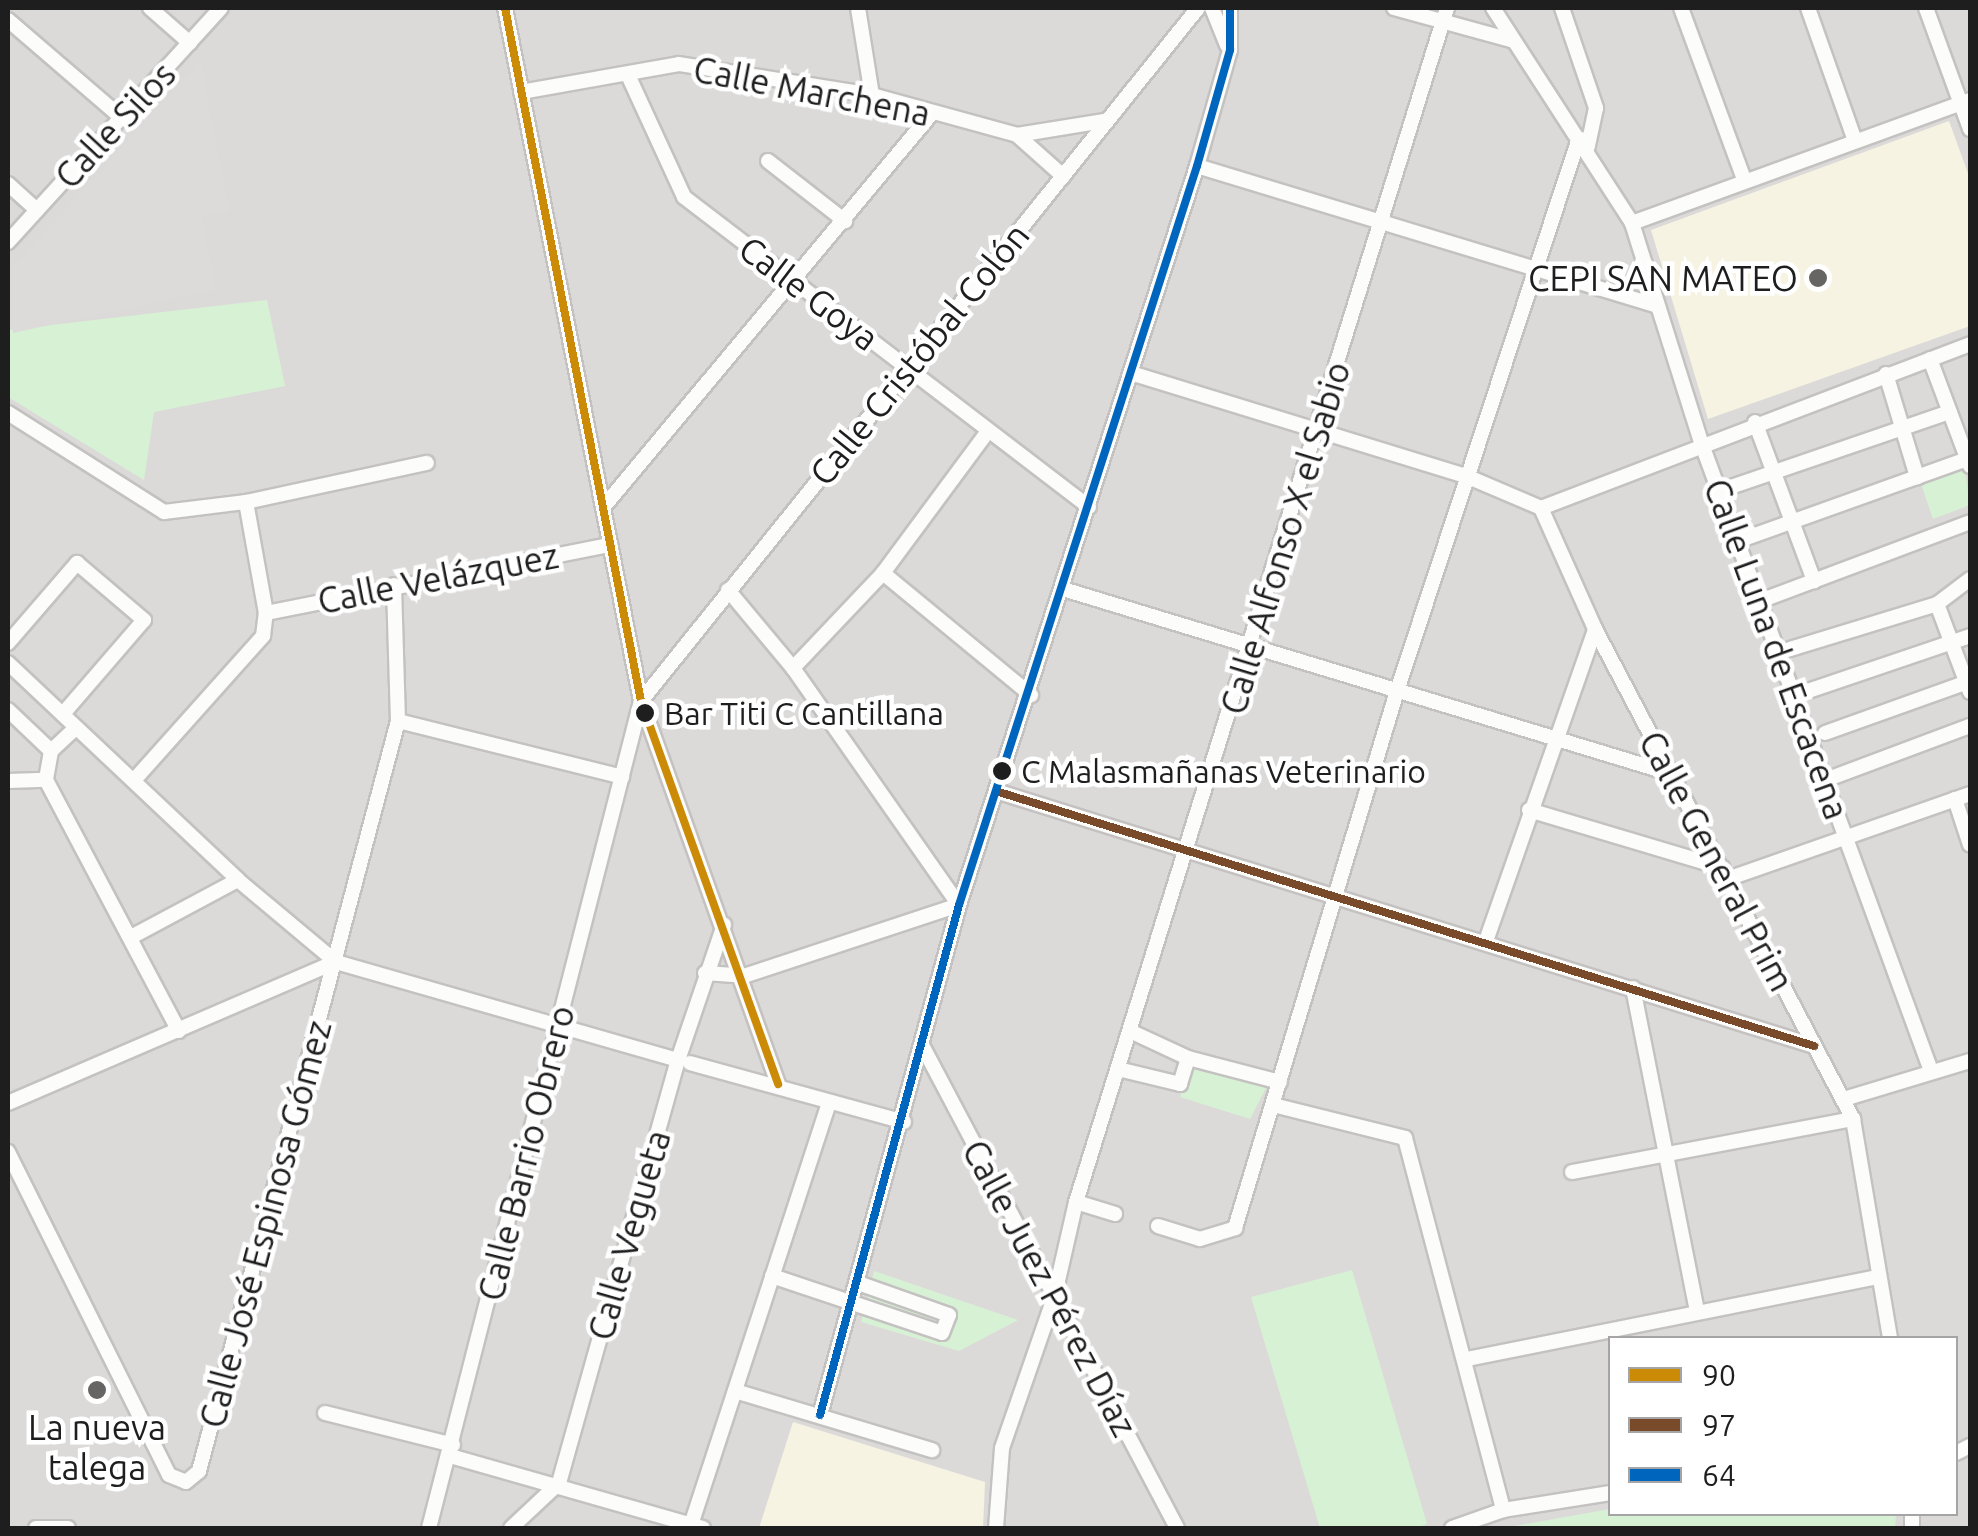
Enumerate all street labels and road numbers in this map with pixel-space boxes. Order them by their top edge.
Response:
street label: Calle Marchena [690,47,934,135]
street label: Calle Silos [46,53,184,197]
street label: Calle Cristóbal Colón [800,215,1038,493]
street label: Calle Goya [731,227,887,359]
street label: Calle Alfonso X el Sabio [1211,357,1359,719]
street label: Calle Luna de Escacena [1696,473,1858,825]
street label: Calle Velázquez [314,534,562,622]
street label: Calle General Prim [1631,724,1803,998]
street label: Calle Barrio Obrero [469,1001,583,1305]
street label: Calle José Espinosa Gómez [190,1016,340,1432]
street label: Calle Vegueta [579,1125,679,1345]
street label: Calle Juez Pérez Díaz [954,1133,1146,1443]

